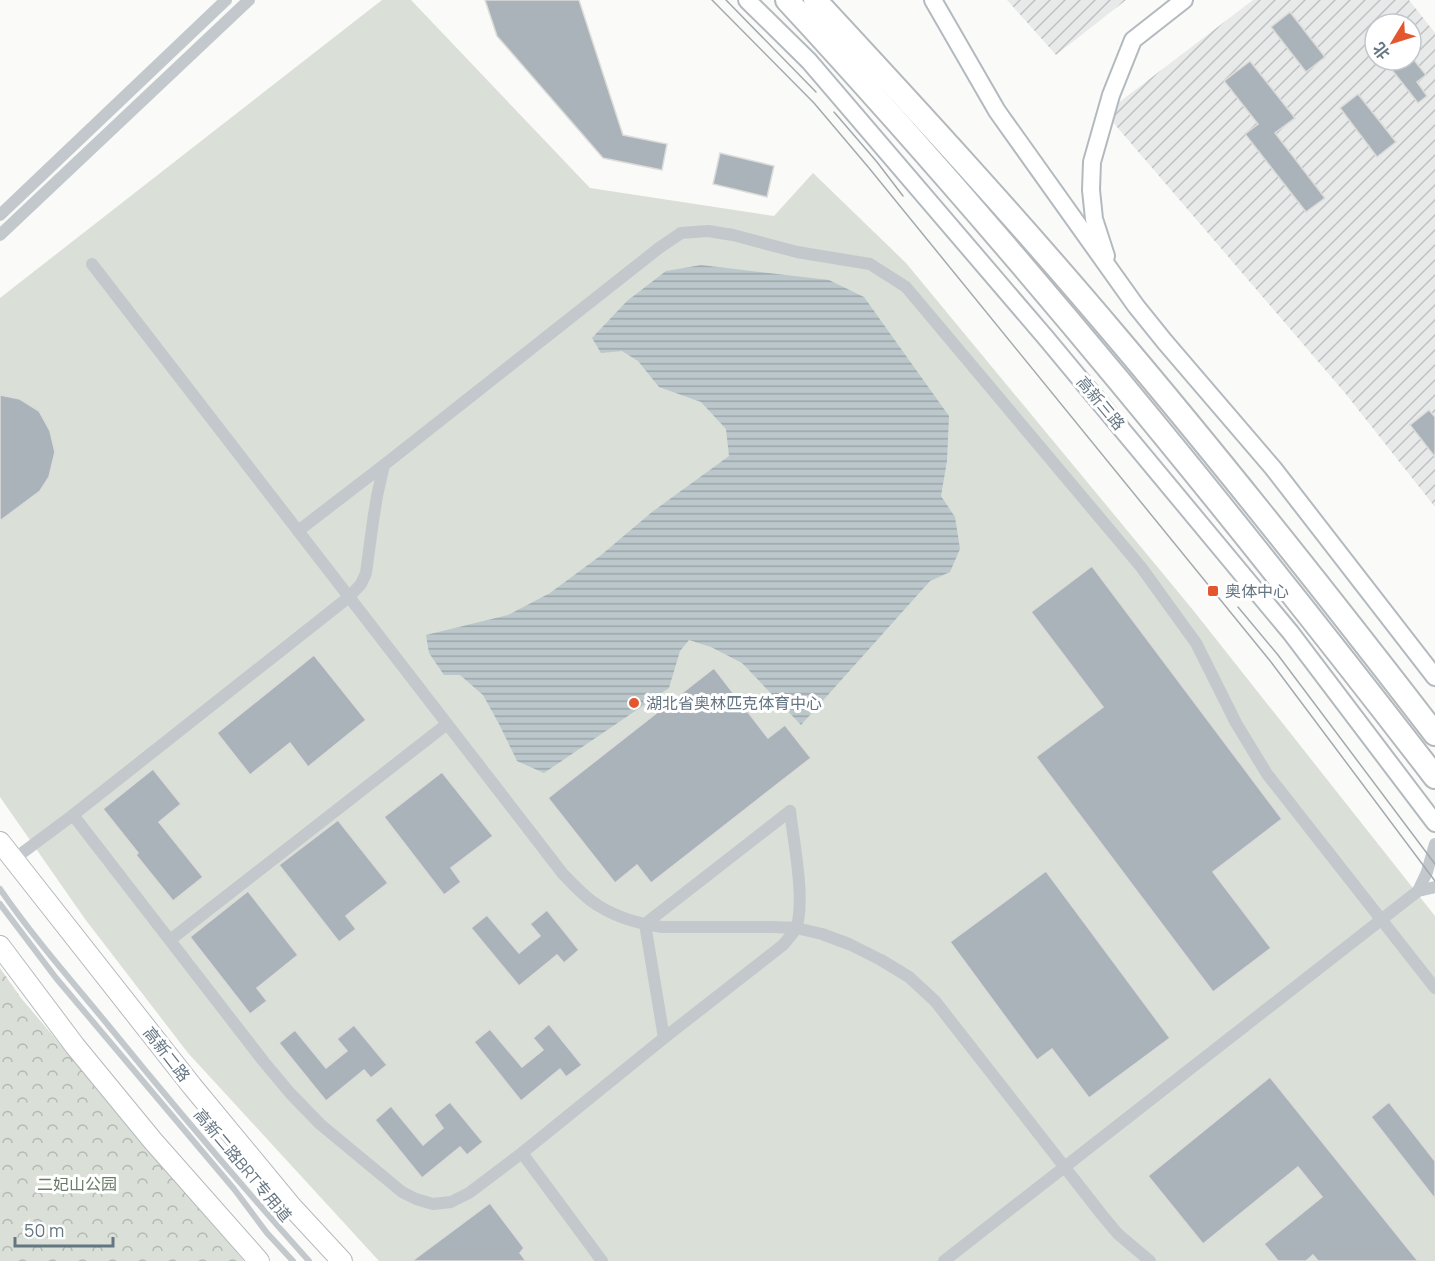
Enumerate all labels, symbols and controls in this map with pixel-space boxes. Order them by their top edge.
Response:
north arrow [1363,12,1423,72]
text: 北 [1368,38,1395,64]
street label: 高新三路 [1072,371,1130,435]
place label: 奥体中心 [1225,580,1289,602]
marker: 奥体中心 [1206,584,1220,598]
place label: 湖北省奥林匹克体育中心 [646,692,822,714]
marker: 湖北省奥林匹克体育中心 [627,696,641,710]
street label: 高新二路 [139,1022,195,1086]
street label: 高新二路BRT专用道 [189,1104,297,1226]
park label: 二妃山公园 [37,1173,117,1195]
scale bar [15,1210,112,1248]
text: 50 m [24,1218,64,1242]

